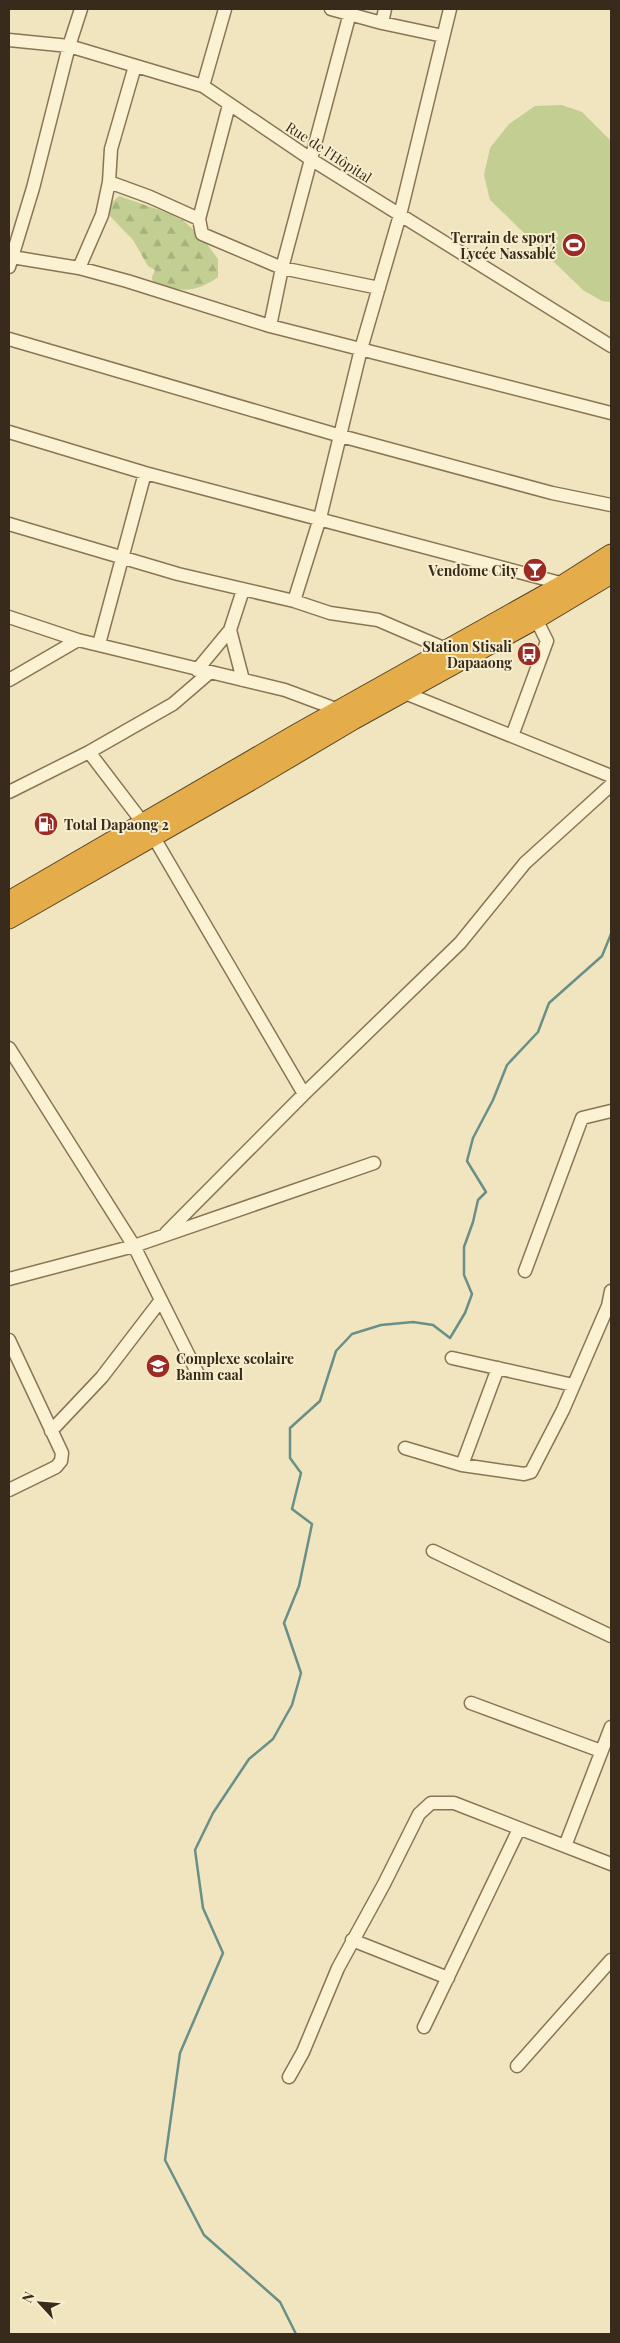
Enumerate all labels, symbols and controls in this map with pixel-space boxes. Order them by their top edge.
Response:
street label: Rue de l'Hôpital [282,117,376,187]
place label: Terrain de sport Lycée Nassablé [451,228,556,263]
sports icon: Terrain de sport Lycée Nassablé [561,232,587,258]
bar icon: Vendome City [522,557,548,583]
place label: Vendome City [427,561,519,580]
place label: Station Stisali Dapaaong [423,637,513,672]
bus stop icon: Station Stisali Dapaaong [516,641,542,667]
fuel station icon: Total Dapaong 2 [33,811,59,837]
place label: Total Dapaong 2 [64,815,169,834]
place label: Complexe scolaire Banm caal [176,1349,294,1384]
school or university icon: Complexe scolaire Banm caal [145,1353,171,1379]
north arrow [15,2278,65,2328]
text: N [17,2288,39,2306]

